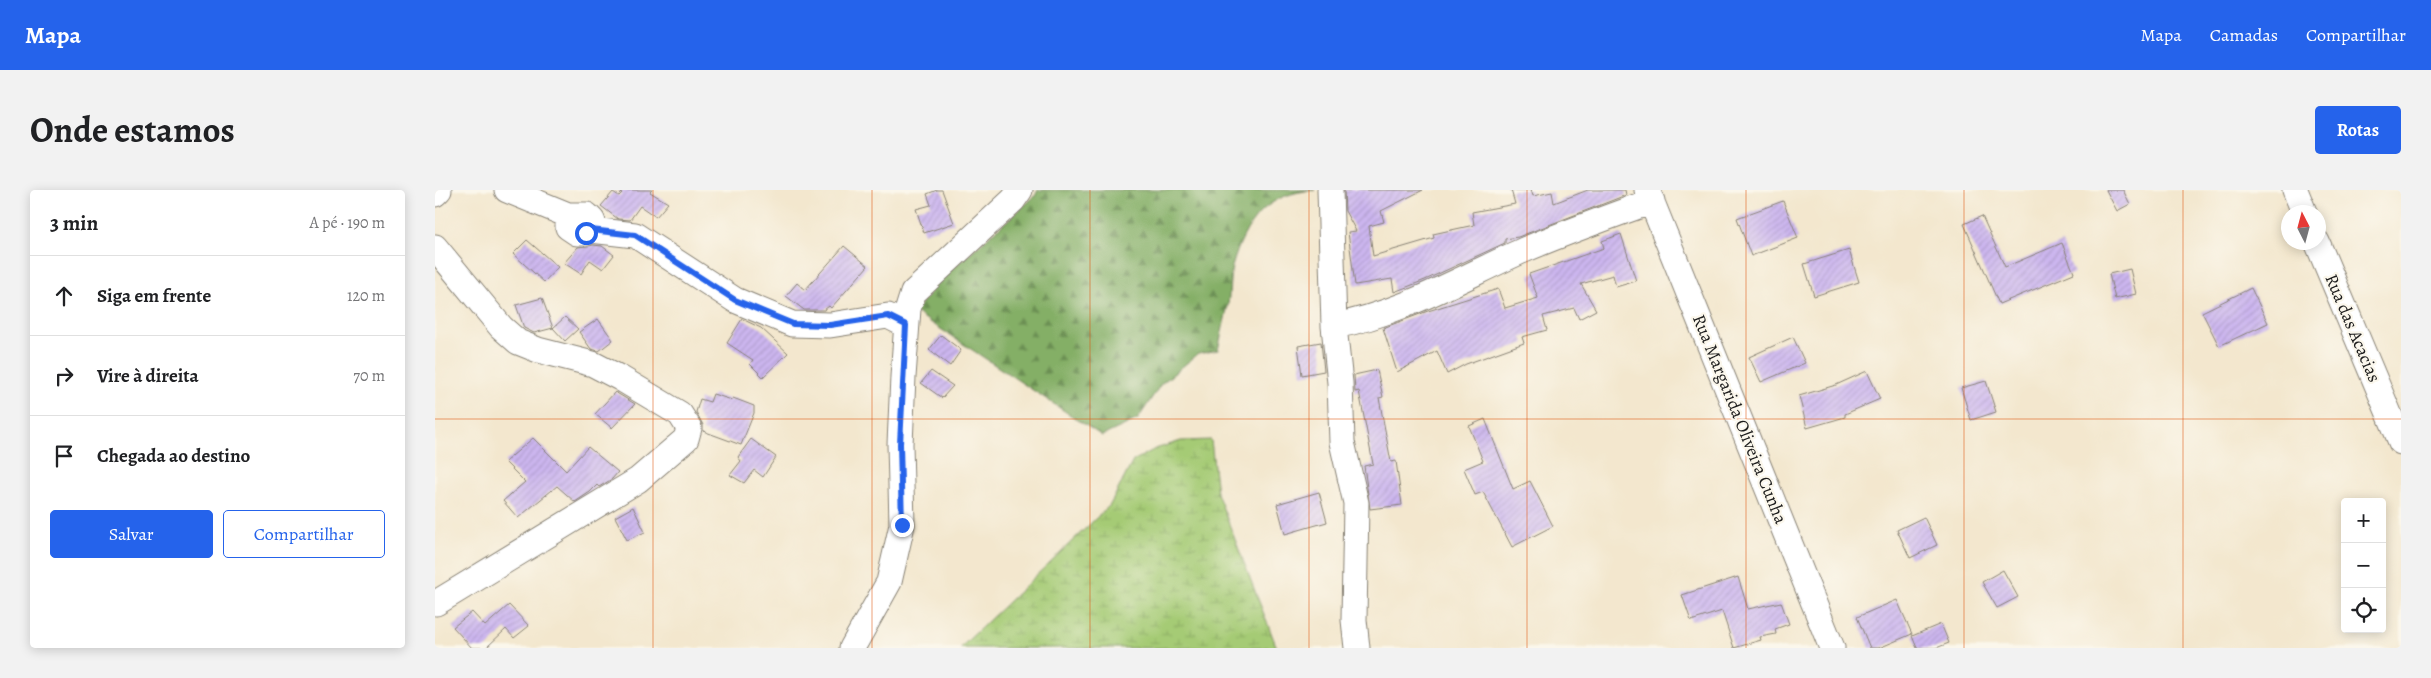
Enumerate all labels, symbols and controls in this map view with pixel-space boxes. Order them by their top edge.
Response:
text: Mapa [25,19,81,51]
text: Mapa [2140,23,2182,47]
text: Camadas [2210,23,2278,47]
text: Compartilhar [2306,23,2406,47]
text: Onde estamos [30,106,235,154]
button: Rotas [2315,106,2401,154]
north arrow [2281,205,2326,250]
text: 3 min [50,209,98,237]
text: A pé · 190 m [310,212,385,234]
route start [575,222,598,245]
street label: Rua das Acacias [2319,270,2387,386]
icon: ahead [50,282,78,310]
text: Siga em frente [97,283,211,309]
text: 120 m [347,285,385,307]
street label: Rua Margarida Oliveira Cunha [1687,311,1793,528]
icon: right [50,362,78,390]
text: Vire à direita [97,363,199,389]
text: 70 m [353,365,385,387]
icon: arrive [50,442,78,470]
text: Chegada ao destino [97,443,250,469]
map controls [2341,498,2386,633]
button: + [2341,498,2386,543]
button: Salvar [50,510,213,558]
button: Compartilhar [223,510,385,558]
route end [891,514,914,537]
button: − [2341,543,2386,588]
button: locate [2341,588,2386,633]

